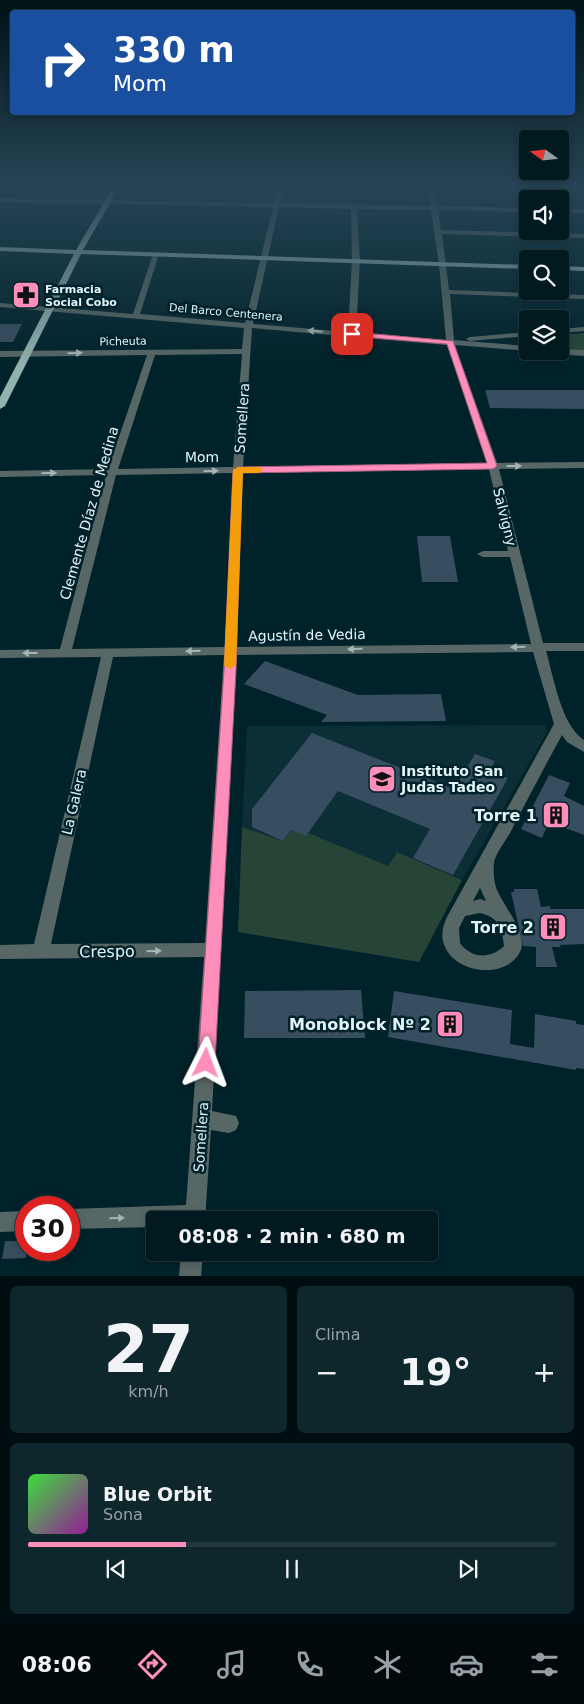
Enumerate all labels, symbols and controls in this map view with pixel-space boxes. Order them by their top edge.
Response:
icon: right [30,30,95,95]
text: 330 m [113,30,235,70]
text: Mom [113,71,167,96]
north arrow [519,130,569,180]
map controls [519,130,569,360]
button: sound [519,190,569,240]
button: search [519,250,569,300]
pharmacy icon: Farmacia Social Cobo [11,280,41,310]
place label: Farmacia Social Cobo [45,283,117,309]
street label: Del Barco Centenera [169,301,283,324]
button: layers [519,310,569,360]
pin [331,313,373,355]
icon: arrive [338,320,366,348]
one-way arrow [306,327,322,335]
street label: Picheuta [99,335,147,348]
one-way arrow [68,349,84,357]
street label: Somellera [232,382,252,454]
street label: Clemente Díaz de Medina [57,424,121,602]
street label: Mom [185,449,219,465]
one-way arrow [506,462,522,470]
one-way arrow [203,466,219,474]
one-way arrow [41,469,57,477]
street label: Salvigny [490,486,520,548]
street label: Agustín de Vedia [248,626,366,644]
one-way arrow [510,644,526,652]
one-way arrow [347,645,363,653]
one-way arrow [185,647,201,655]
one-way arrow [22,649,38,657]
place label: Instituto San Judas Tadeo [400,763,503,795]
school or university icon: Instituto San Judas Tadeo [367,764,397,794]
street label: La Galera [59,768,89,836]
building icon: Torre 1 [541,800,571,830]
place label: Torre 1 [474,806,537,825]
building icon: Torre 2 [538,912,568,942]
place label: Torre 2 [471,918,534,937]
street label: Crespo [79,942,135,961]
one-way arrow [146,947,162,955]
building icon: Monoblock Nº 2 [435,1009,465,1039]
place label: Monoblock Nº 2 [289,1015,431,1034]
position arrow [179,1036,231,1088]
street label: Somellera [191,1101,211,1173]
speed limit sign: 30 [15,1196,80,1261]
one-way arrow [110,1213,126,1221]
text: 08:08 · 2 min · 680 m [178,1225,406,1247]
text: 27 [103,1312,194,1387]
text: Clima [315,1325,360,1344]
text: 19° [400,1350,471,1394]
text: − [315,1356,338,1389]
text: + [533,1356,556,1389]
text: km/h [128,1382,169,1401]
text: Blue Orbit [103,1483,212,1505]
text: Sona [103,1505,143,1524]
icon: previous [102,1555,130,1583]
icon: pause [278,1555,306,1583]
icon: next [454,1555,482,1583]
icon: directions [135,1647,170,1682]
icon: music [214,1647,249,1682]
icon: phone [292,1647,327,1682]
icon: climate [370,1647,405,1682]
icon: car [449,1647,484,1682]
icon: filters [527,1647,562,1682]
text: 08:06 [22,1652,92,1677]

